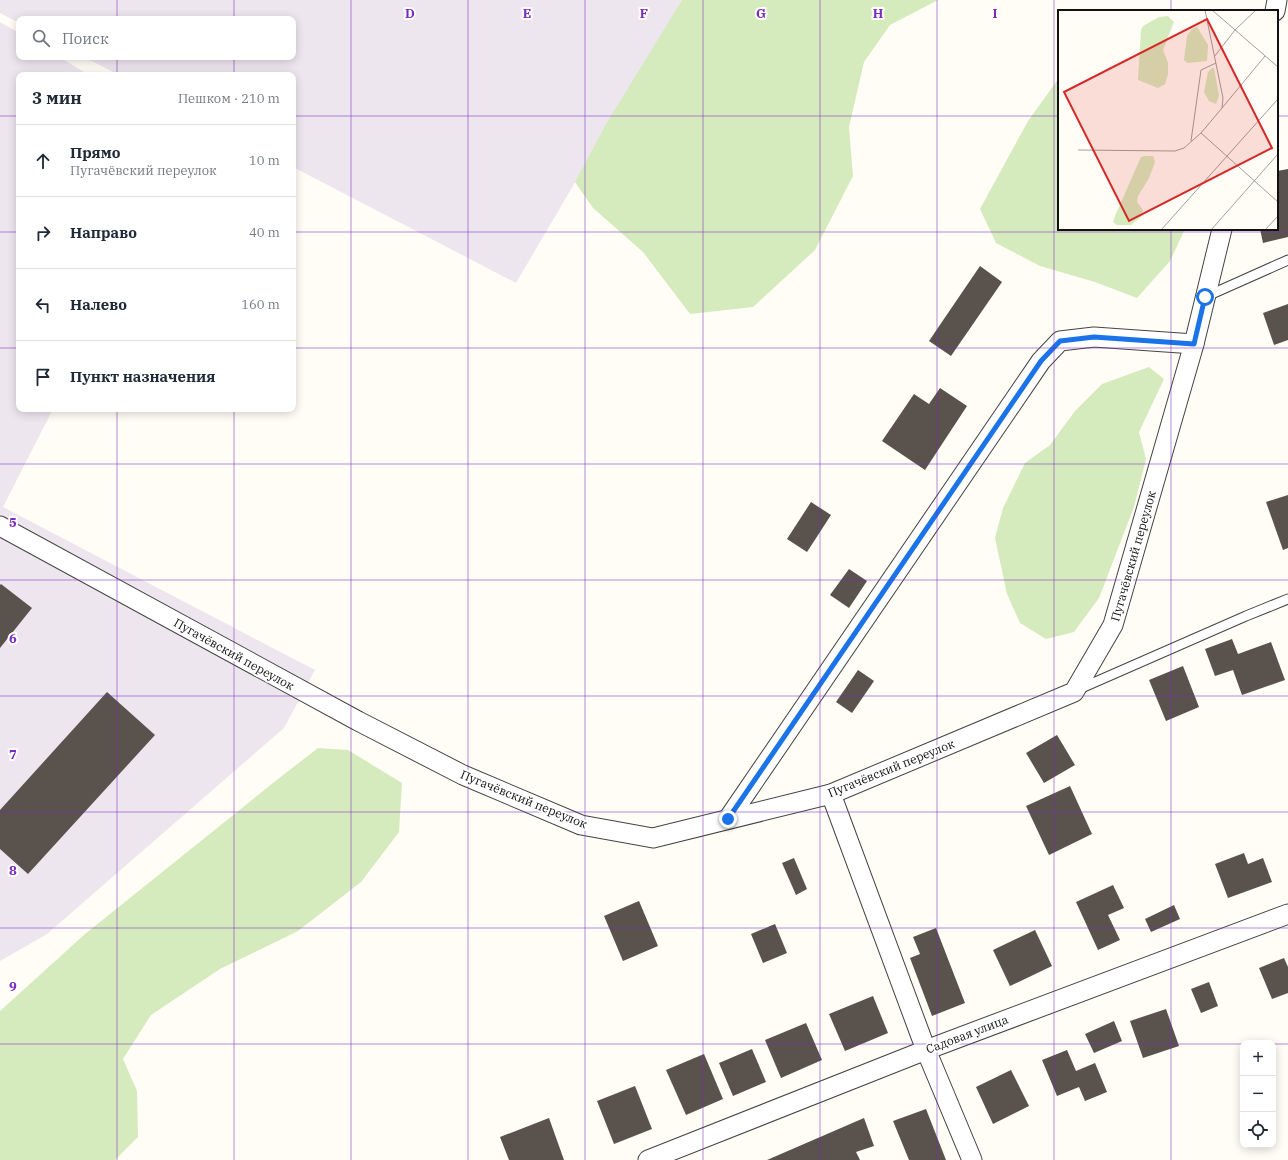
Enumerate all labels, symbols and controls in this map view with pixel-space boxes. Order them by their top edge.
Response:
text: D [405,5,415,22]
text: E [523,5,531,22]
text: F [640,5,648,22]
text: G [756,5,766,22]
text: H [873,5,884,22]
text: I [993,5,998,22]
inset map [1058,10,1278,230]
search box [16,16,296,60]
icon: search [30,27,52,49]
text: Поиск [62,29,109,48]
text: 3 мин [32,87,82,109]
text: Пешком · 210 m [178,90,280,107]
text: Прямо [70,143,121,162]
icon: ahead [32,150,54,172]
text: 10 m [249,152,280,169]
text: Пугачёвский переулок [70,162,217,179]
icon: right [32,222,54,244]
text: Направо [70,223,137,242]
text: 40 m [249,224,280,241]
route start [1196,288,1214,306]
icon: left [32,294,54,316]
text: Налево [70,295,127,314]
text: 160 m [241,296,280,313]
icon: arrive [32,366,54,388]
text: Пункт назначения [70,367,216,386]
street label: Пугачёвский переулок [1107,489,1159,623]
text: 5 [9,514,17,531]
street label: Пугачёвский переулок [171,615,297,693]
text: 6 [9,630,17,647]
street label: Пугачёвский переулок [825,736,957,800]
text: 7 [9,746,17,763]
street label: Пугачёвский переулок [458,767,590,831]
route end [719,810,737,828]
text: 8 [9,862,17,879]
text: 9 [9,978,17,995]
street label: Садовая улица [924,1011,1011,1057]
map controls [1240,1040,1276,1148]
button: + [1240,1040,1276,1076]
button: − [1240,1076,1276,1112]
button: locate [1240,1112,1276,1148]

